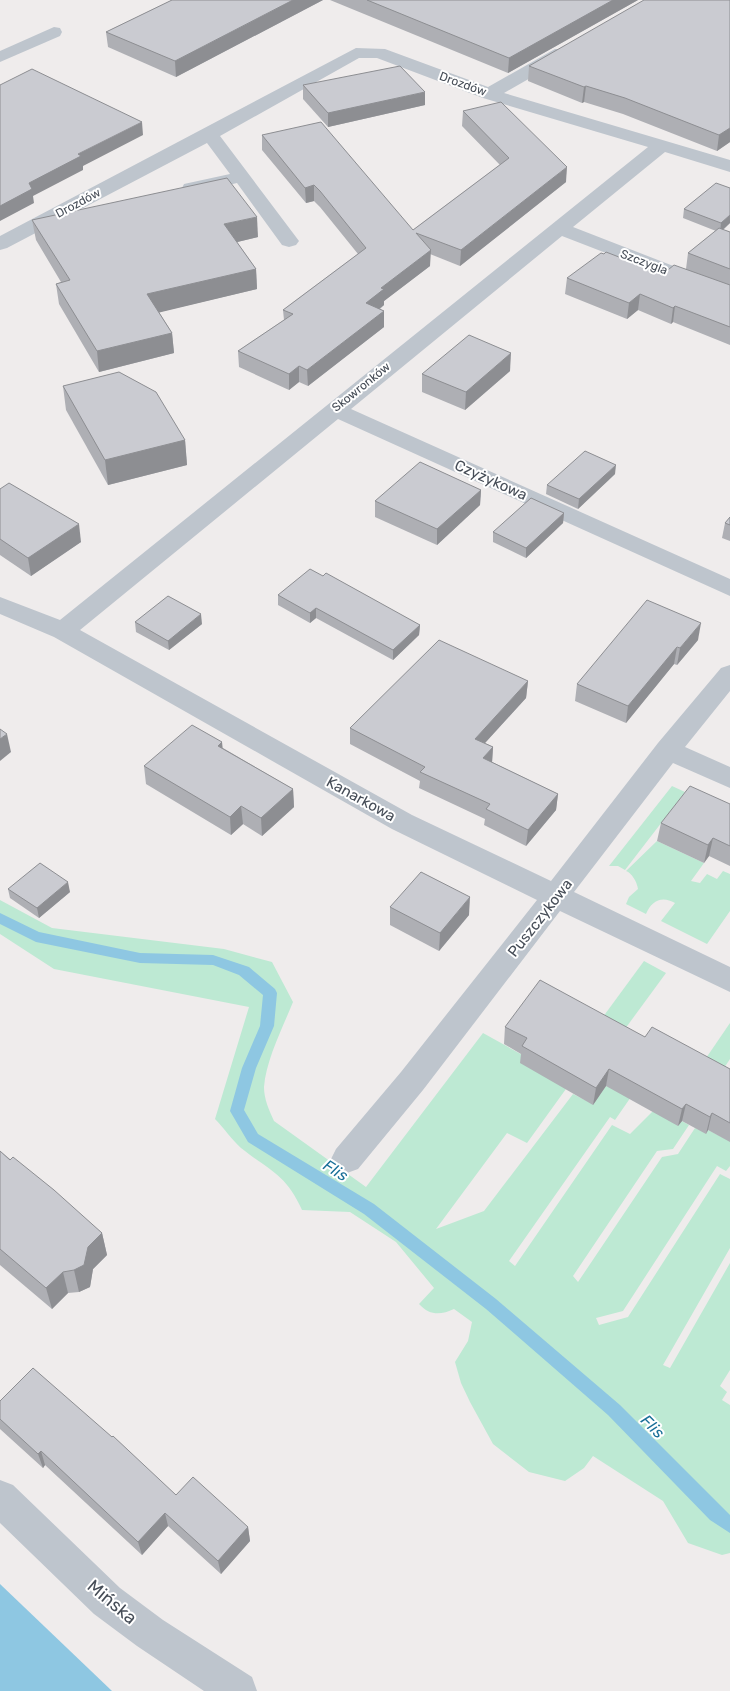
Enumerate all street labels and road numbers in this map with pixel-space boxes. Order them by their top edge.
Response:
street label: Drozdów [438,69,489,99]
street label: Drozdów [53,185,103,221]
street label: Szczygla [618,247,670,277]
street label: Skowronków [329,359,393,415]
street label: Czyżykowa [452,456,530,504]
street label: Kanarkowa [323,773,399,825]
street label: Puszczykowa [504,875,576,961]
street label: Mińska [83,1575,141,1629]

